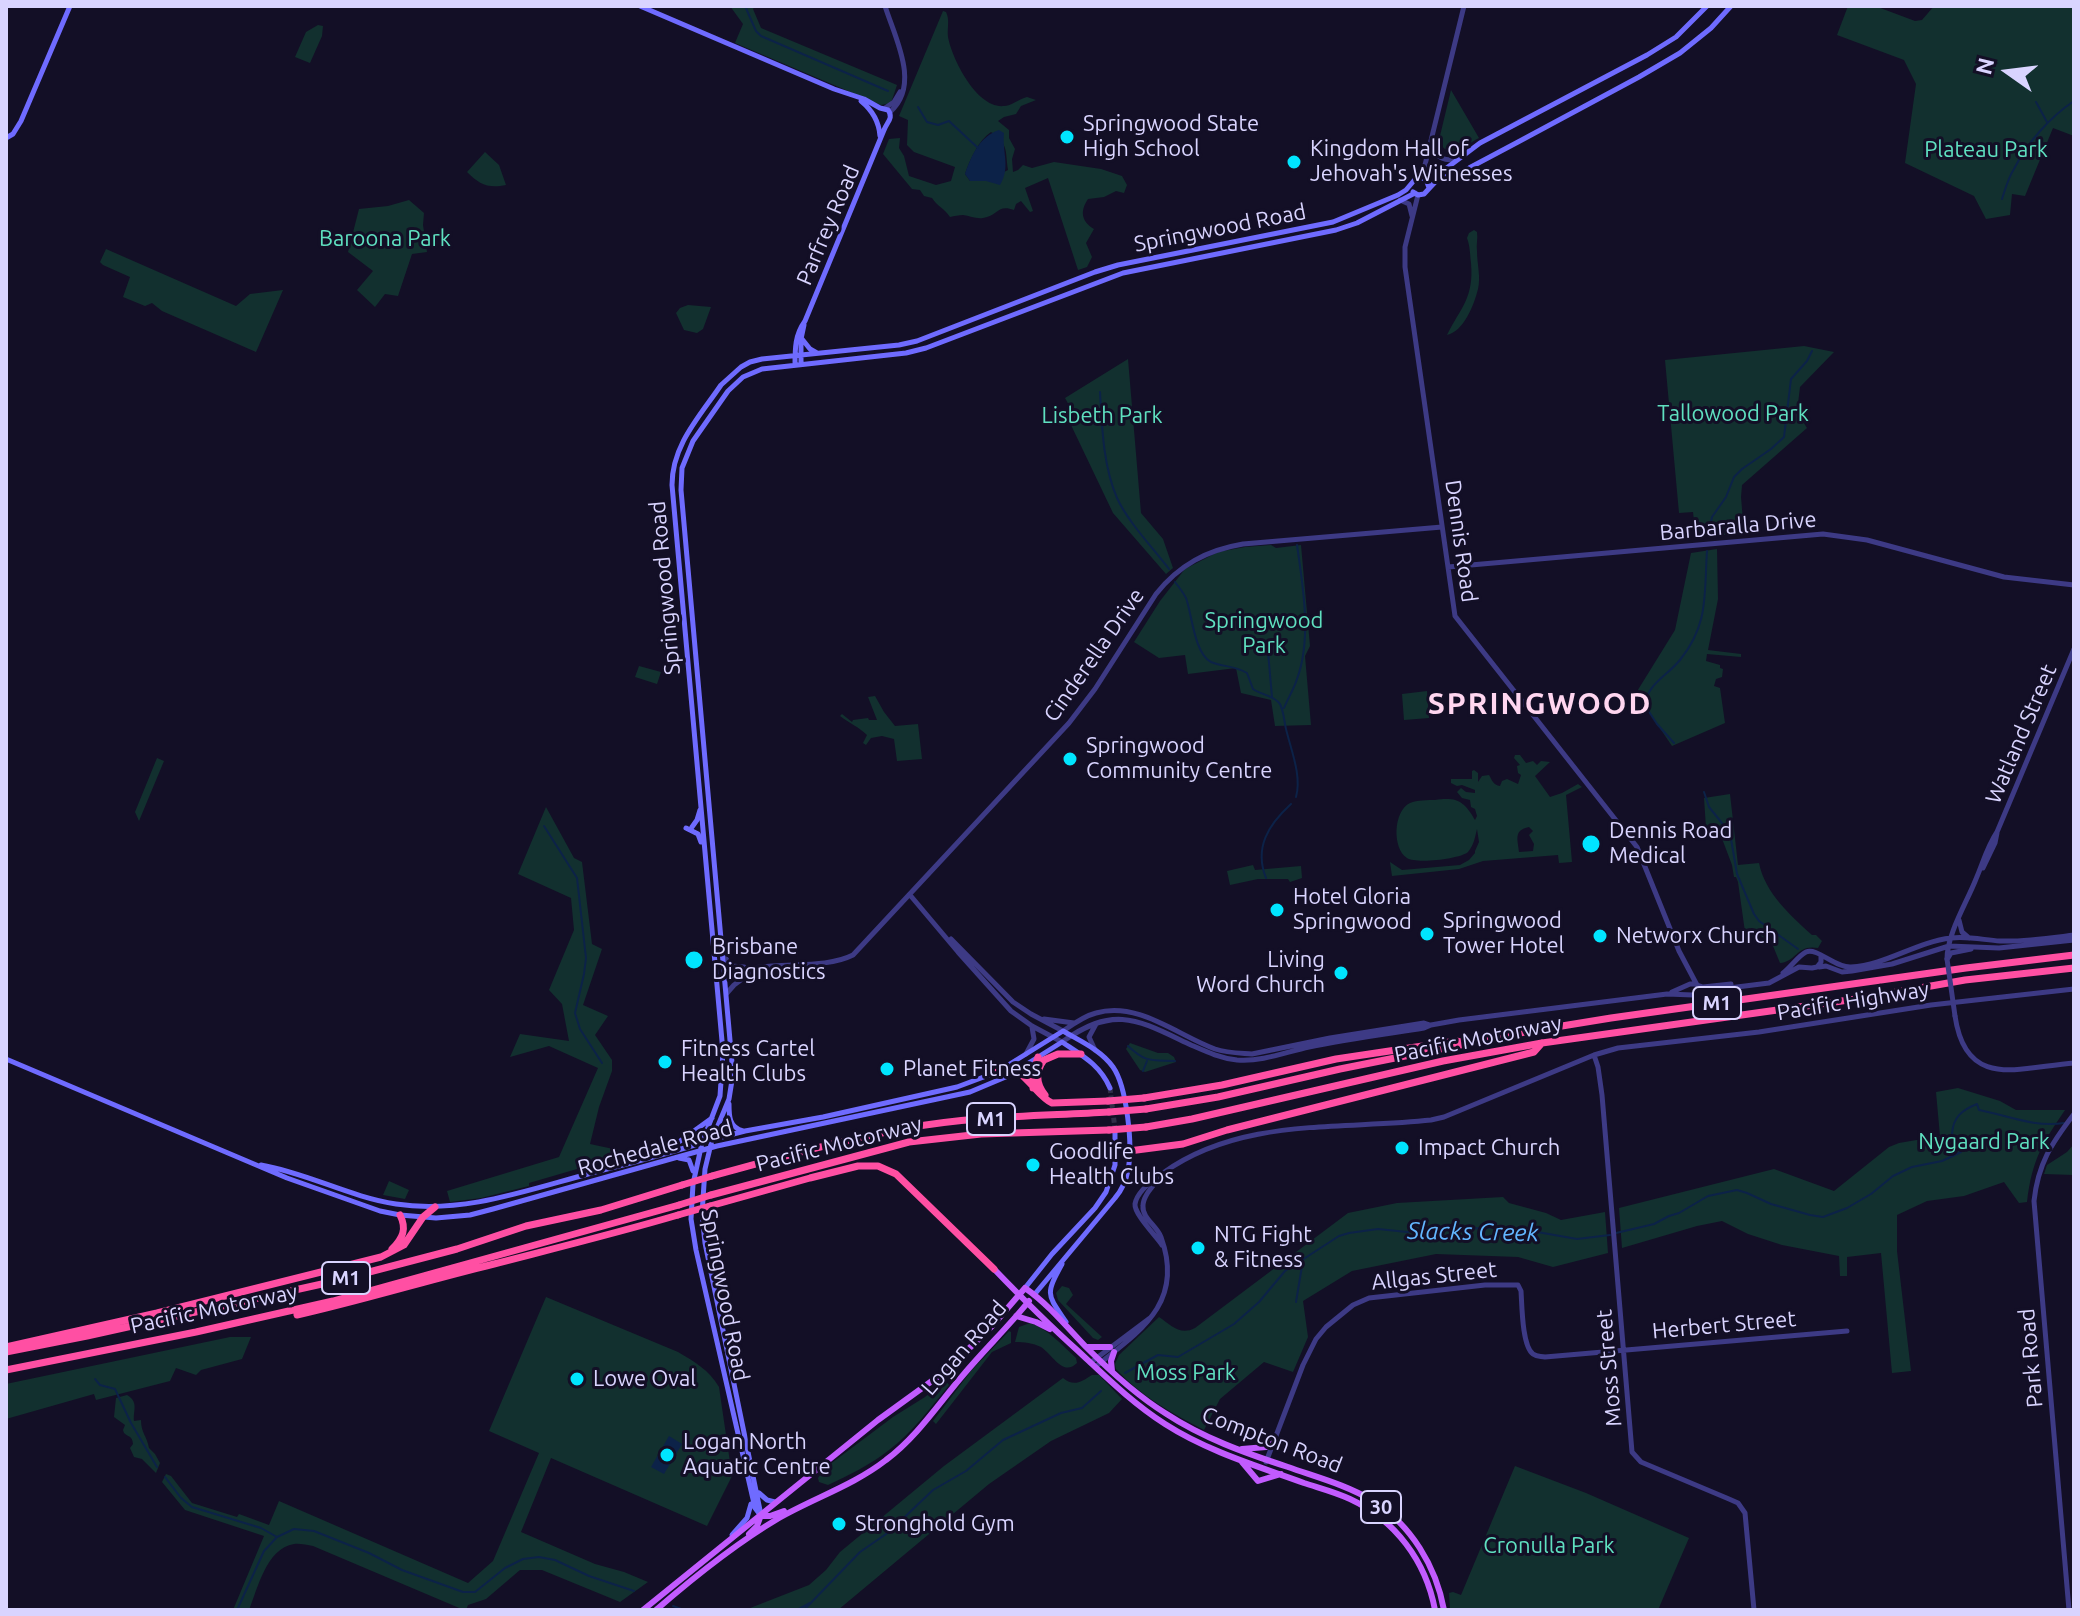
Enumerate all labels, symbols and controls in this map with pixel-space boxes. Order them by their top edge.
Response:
north arrow [1968,32,2048,112]
text: N [1970,55,1998,77]
place label: Springwood State High School [1083,111,1259,162]
marker: Springwood State High School [1058,128,1076,146]
place label: Kingdom Hall of Jehovah's Witnesses [1310,136,1513,188]
park label: Plateau Park [1924,137,2048,163]
marker: Kingdom Hall of Jehovah's Witnesses [1285,153,1303,171]
street label: Parfrey Road [791,161,865,289]
street label: Springwood Road [1132,198,1308,258]
park label: Baroona Park [319,226,451,252]
park label: Tallowood Park [1657,401,1809,427]
park label: Lisbeth Park [1041,403,1163,429]
street label: Dennis Road [1439,478,1483,604]
street label: Springwood Road [644,500,686,676]
street label: Barbaralla Drive [1658,506,1818,546]
street label: Cinderella Drive [1038,583,1150,727]
park label: Springwood Park [1205,608,1323,660]
street label: Watland Street [1980,660,2062,808]
district label: SPRINGWOOD [1428,686,1652,722]
place label: Springwood Community Centre [1086,733,1272,784]
marker: Springwood Community Centre [1061,750,1079,768]
place label: Dennis Road Medical [1609,818,1732,870]
marker: Dennis Road Medical [1580,833,1602,855]
place label: Hotel Gloria Springwood [1293,884,1412,936]
marker: Hotel Gloria Springwood [1268,901,1286,919]
place label: Springwood Tower Hotel [1443,908,1564,960]
place label: Networx Church [1616,923,1777,949]
marker: Springwood Tower Hotel [1418,925,1436,943]
marker: Networx Church [1591,927,1609,945]
place label: Brisbane Diagnostics [712,934,826,986]
place label: Living Word Church [1196,947,1325,998]
marker: Brisbane Diagnostics [683,949,705,971]
marker: Living Word Church [1332,964,1350,982]
street label: Pacific Highway [1775,976,1931,1026]
road number: M1 [1693,987,1741,1019]
street label: Pacific Motorway [1392,1010,1564,1068]
place label: Fitness Cartel Health Clubs [681,1036,815,1088]
marker: Fitness Cartel Health Clubs [656,1053,674,1071]
place label: Planet Fitness [903,1056,1041,1082]
marker: Planet Fitness [878,1060,896,1078]
road number: M1 [967,1103,1015,1135]
street label: Pacific Motorway [753,1111,925,1177]
street label: Rochedale Road [575,1115,735,1181]
park label: Nygaard Park [1918,1129,2050,1155]
place label: Impact Church [1418,1135,1560,1161]
place label: Goodlife Health Clubs [1049,1139,1174,1190]
marker: Impact Church [1393,1139,1411,1157]
marker: Goodlife Health Clubs [1024,1156,1042,1174]
street label: Springwood Road [695,1207,755,1383]
water label: Slacks Creek [1407,1216,1539,1248]
place label: NTG Fight & Fitness [1214,1222,1312,1274]
marker: NTG Fight & Fitness [1189,1239,1207,1257]
street label: Allgas Street [1370,1256,1498,1296]
road number: M1 [322,1262,370,1294]
street label: Pacific Motorway [128,1278,300,1340]
street label: Logan Road [916,1295,1012,1401]
street label: Herbert Street [1651,1306,1797,1344]
street label: Park Road [2014,1307,2048,1409]
street label: Moss Street [1591,1308,1627,1428]
park label: Moss Park [1136,1360,1236,1386]
place label: Lowe Oval [593,1366,696,1392]
marker: Lowe Oval [568,1370,586,1388]
street label: Compton Road [1198,1401,1346,1479]
place label: Logan North Aquatic Centre [683,1429,831,1480]
marker: Logan North Aquatic Centre [658,1446,676,1464]
road number: 30 [1361,1491,1401,1523]
place label: Stronghold Gym [855,1511,1015,1537]
marker: Stronghold Gym [830,1515,848,1533]
park label: Cronulla Park [1483,1533,1615,1559]

